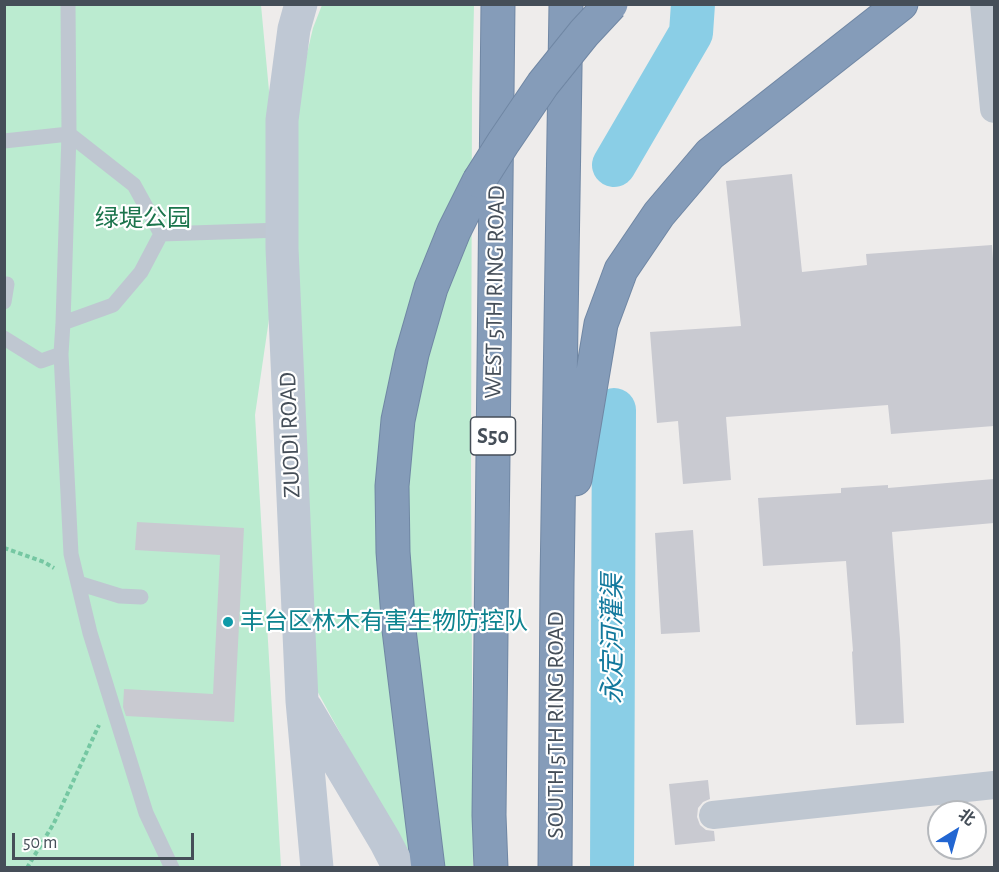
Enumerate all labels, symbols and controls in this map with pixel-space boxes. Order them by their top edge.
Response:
street label: WEST 5TH RING ROAD [479,185,511,399]
park label: 绿堤公园 [95,205,191,233]
street label: ZUODI ROAD [273,371,307,499]
road number: S50 [470,417,516,455]
water label: 永定河灌渠 [597,574,629,704]
place label: 丰台区林木有害生物防控队 [240,608,528,636]
street label: SOUTH 5TH RING ROAD [542,611,570,839]
marker: 丰台区林木有害生物防控队 [221,615,235,629]
north arrow [927,800,987,860]
text: 北 [955,806,978,828]
scale bar [15,821,196,859]
text: 50 m [23,834,57,852]

